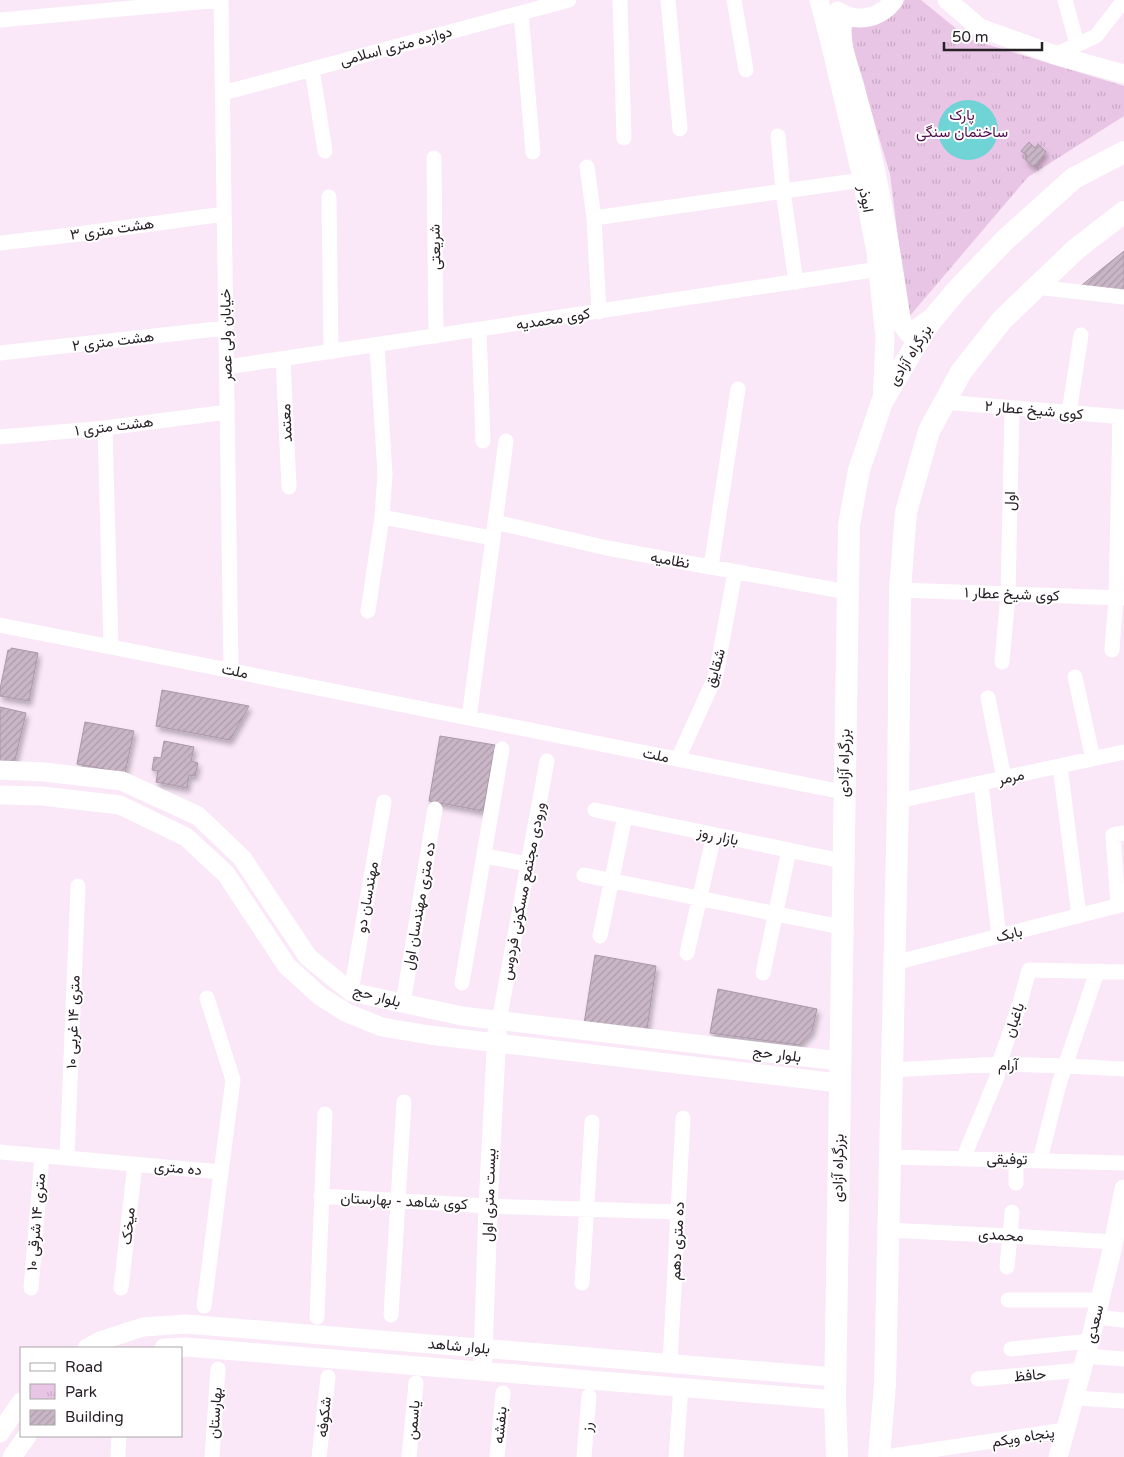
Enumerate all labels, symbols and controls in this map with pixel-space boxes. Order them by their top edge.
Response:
scale bar [944,20,1042,52]
street label: دوازده متری اسلامی [338,22,454,71]
text: 50 m [952,28,989,46]
park label: پارک ساختمان سنگی [916,106,1008,142]
street label: ابوذر [854,183,877,214]
street label: هشت متری ۳ [69,214,155,245]
street label: شریعتی [426,224,445,270]
street label: خیابان ولی عصر [216,288,237,383]
street label: کوی محمدیه [515,304,592,335]
street label: بزرگراه آزادی [884,321,937,389]
street label: هشت متری ۲ [71,327,155,356]
street label: کوی شیخ عطار ۲ [984,397,1084,425]
street label: معتمد [276,403,296,443]
street label: هشت متری ۱ [74,412,154,441]
street label: اول [1001,491,1019,511]
street label: نظامیه [649,548,691,572]
street label: کوی شیخ عطار ۱ [964,583,1060,607]
street label: شقایق [701,646,730,690]
street label: ملت [220,660,250,682]
street label: بزرگراه آزادی [834,729,855,797]
street label: ملت [641,744,671,766]
street label: مرمر [995,765,1026,789]
street label: ورودی مجتمع مسکونی فردوس [497,800,551,982]
street label: بازار روز [695,823,740,849]
street label: ده متری مهندسان اول [399,841,440,972]
street label: مهندسان دو [352,860,382,934]
street label: بابک [994,922,1024,946]
street label: ۱۰ متری ۱۴ غربی [62,975,85,1069]
street label: بلوار حج [351,981,403,1013]
street label: باغبان [1000,1000,1028,1040]
street label: بلوار حج [751,1042,802,1068]
street label: آرام [998,1056,1020,1075]
street label: بزرگراه آزادی [828,1134,849,1202]
street label: بیست متری اول [478,1148,501,1242]
street label: توفیقی [986,1150,1028,1169]
street label: ده متری [153,1157,203,1180]
street label: ۱۰ متری ۱۴ شرقی [23,1172,50,1272]
street label: کوی شاهد - بهارستان [340,1189,468,1214]
street label: ده متری دهم [666,1201,689,1281]
street label: میخک [117,1206,139,1246]
street label: محمدی [978,1225,1024,1246]
street label: سعدی [1081,1303,1108,1345]
street label: بلوار شاهد [427,1334,491,1358]
legend [20,1347,182,1437]
text: Road [65,1358,103,1376]
street label: حافظ [1013,1365,1047,1385]
text: Park [65,1383,97,1401]
street label: بهارستان [204,1387,226,1439]
street label: شکوفه [313,1396,335,1438]
street label: یاسمن [402,1399,425,1441]
street label: بنفشه [489,1406,511,1444]
text: Building [65,1408,124,1426]
street label: رز [578,1421,596,1434]
street label: پنجاه ویکم [990,1423,1056,1452]

